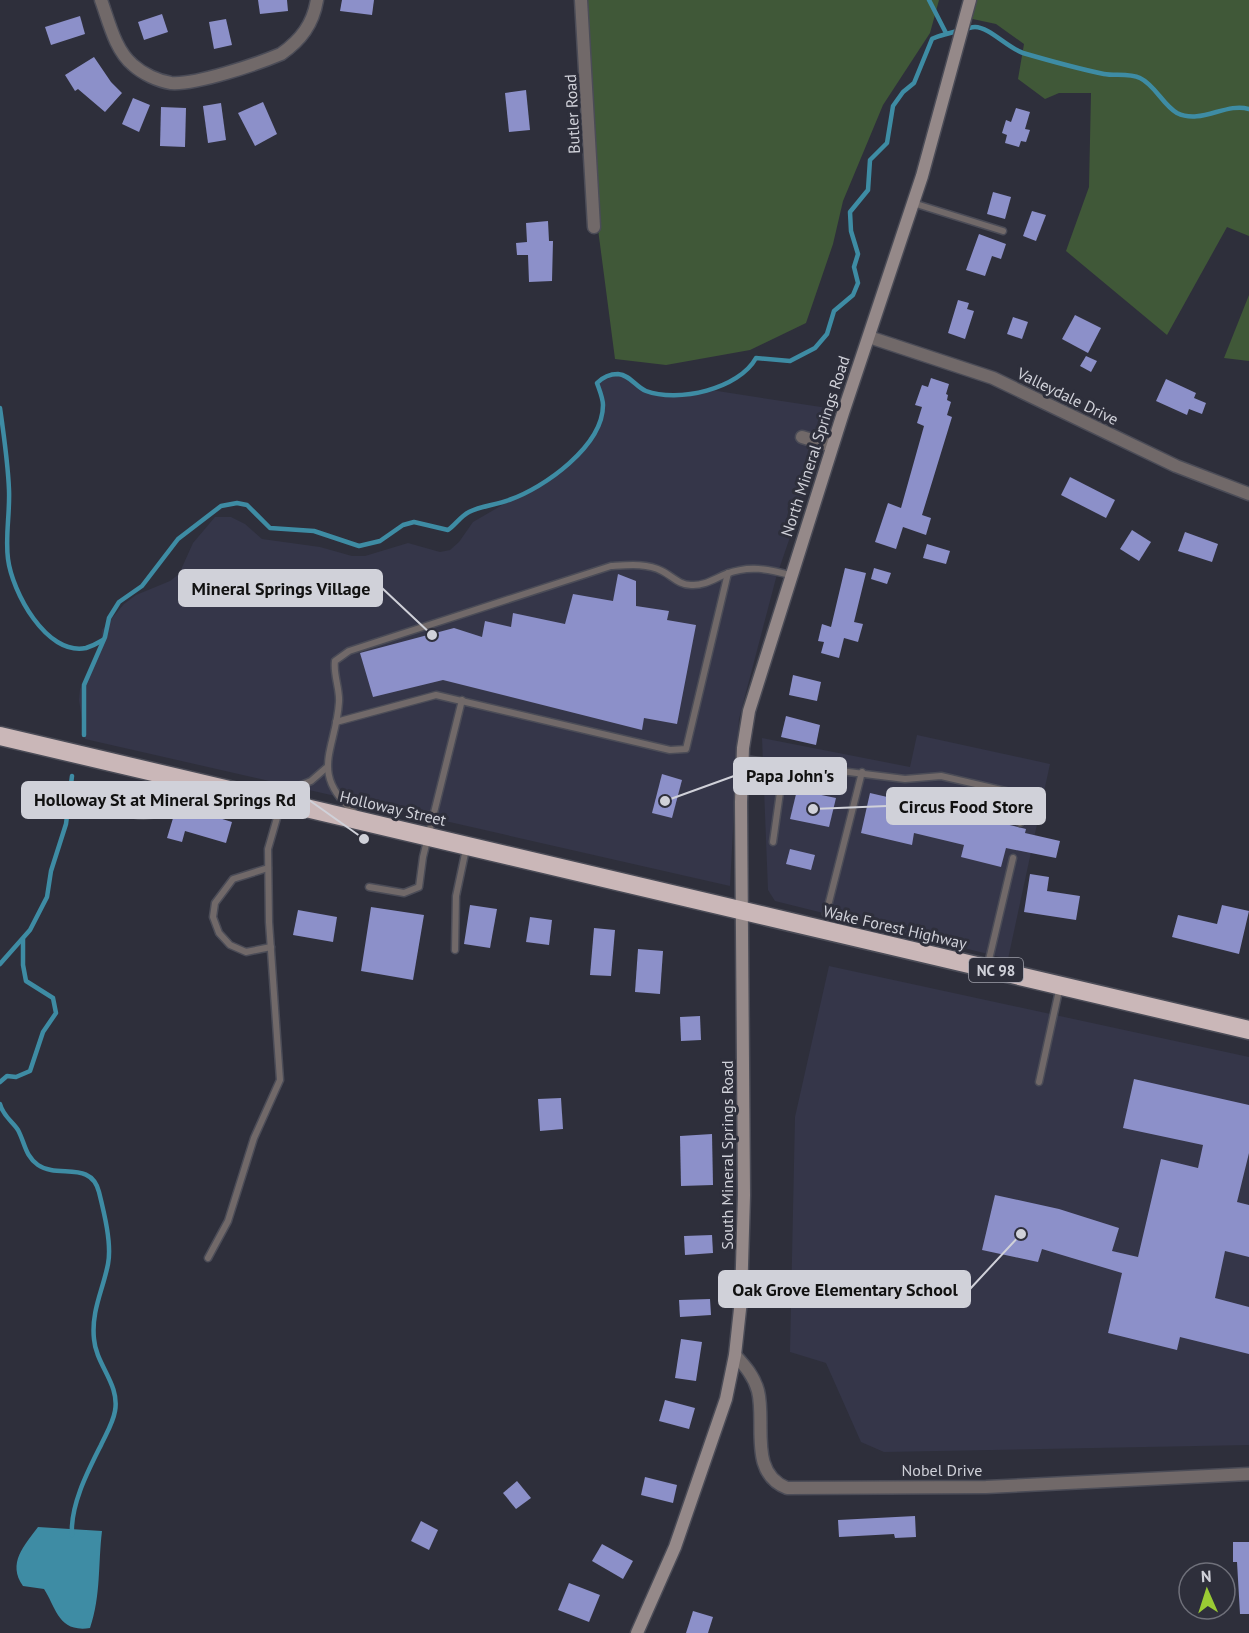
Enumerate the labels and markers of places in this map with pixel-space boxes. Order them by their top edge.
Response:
callout: Mineral Springs Village [179,570,382,606]
callout: Papa John's [734,758,846,794]
callout: Holloway St at Mineral Springs Rd [22,782,309,818]
callout: Circus Food Store [887,788,1045,824]
callout: Oak Grove Elementary School [719,1271,970,1307]

